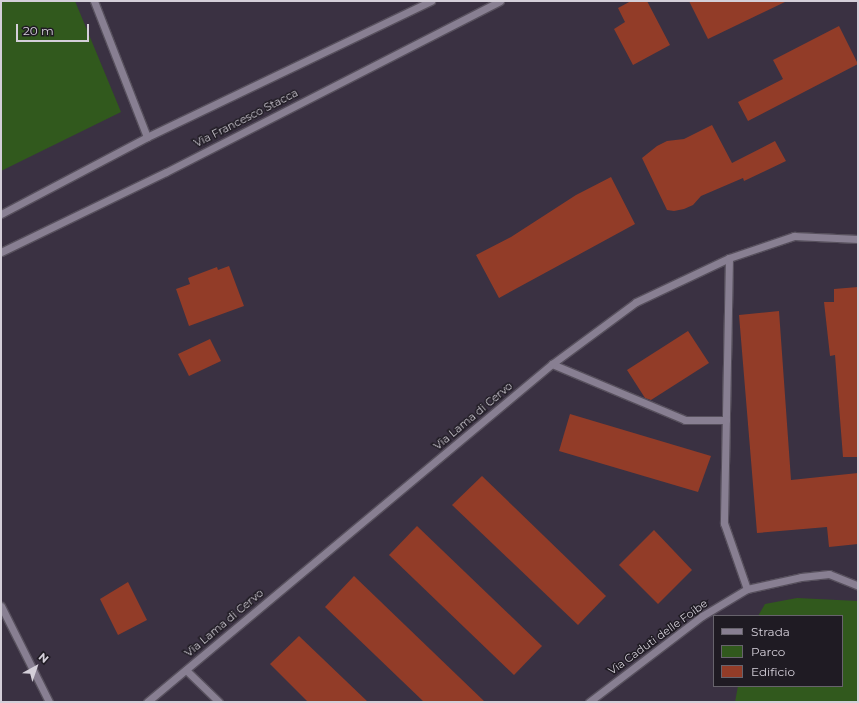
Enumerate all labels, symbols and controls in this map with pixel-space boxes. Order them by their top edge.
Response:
scale bar [18,16,91,42]
text: 20 m [23,23,54,38]
street label: Via Francesco Stacca [192,86,300,150]
street label: Via Lama di Cervo [431,379,515,453]
street label: Via Lama di Cervo [182,586,266,660]
street label: Via Caduti delle Foibe [606,597,710,677]
legend [713,615,843,687]
text: Strada [751,624,790,639]
text: Parco [751,644,785,659]
north arrow [16,647,56,687]
text: N [36,650,52,666]
text: Edificio [751,664,795,679]

